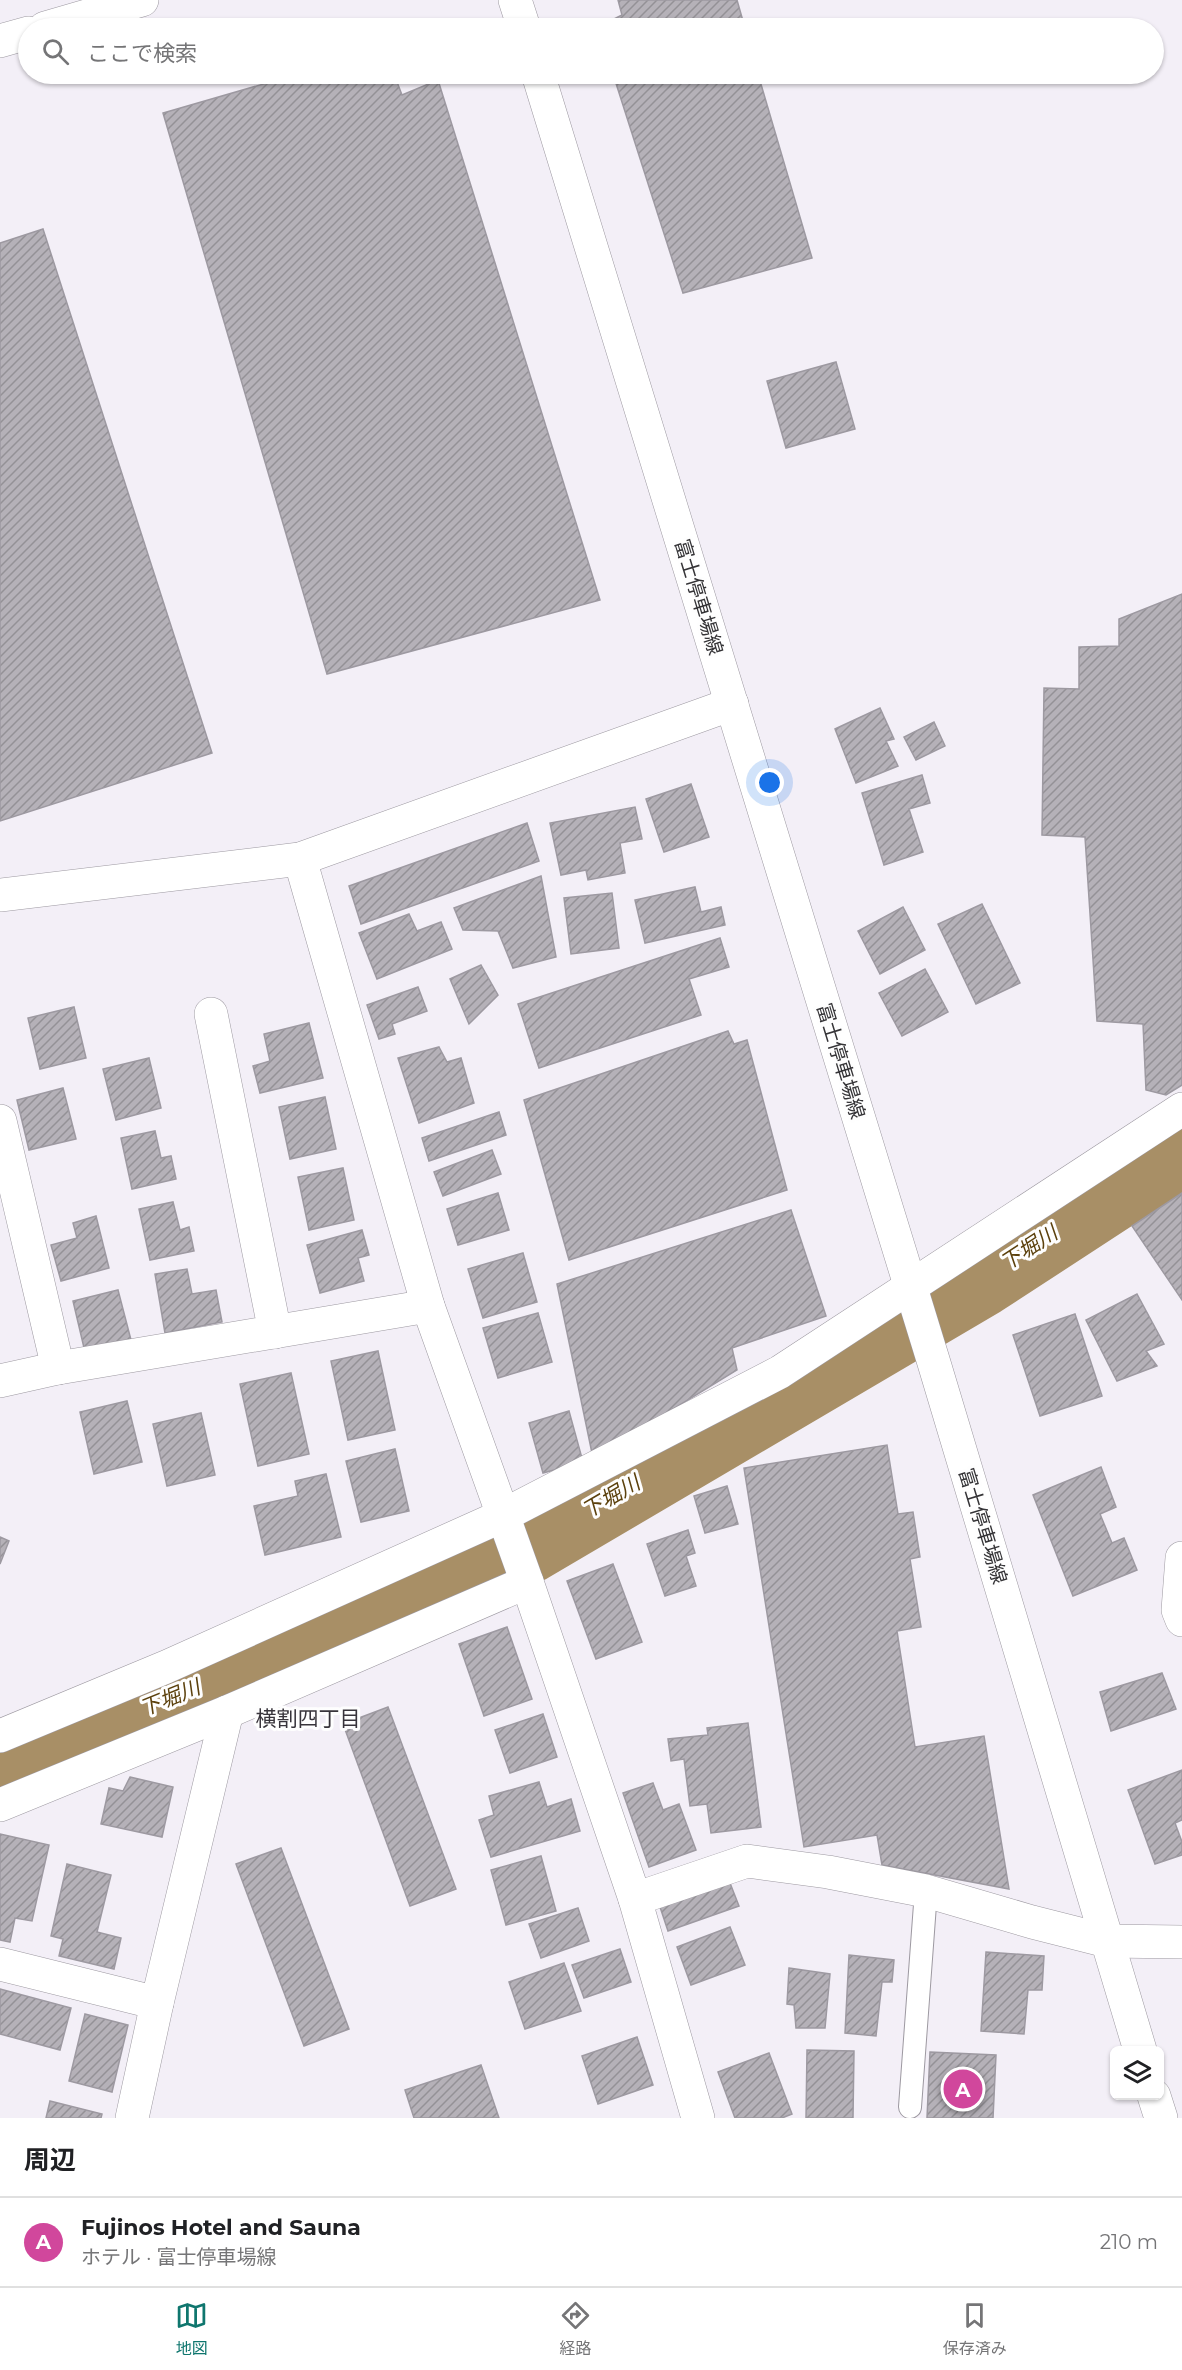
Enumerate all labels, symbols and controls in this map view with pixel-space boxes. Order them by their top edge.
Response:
search box [18,18,1164,84]
icon: search [39,35,72,68]
text: ここで検索 [87,40,197,67]
street label: 富士停車場線 [670,536,728,658]
your location [755,768,784,797]
street label: 富士停車場線 [812,1000,870,1122]
water label: 下堀川 [996,1219,1064,1275]
street label: 富士停車場線 [954,1465,1012,1587]
water label: 下堀川 [577,1469,646,1523]
water label: 下堀川 [136,1673,206,1721]
district label: 横割四丁目 [256,1706,361,1731]
map controls [1110,2046,1164,2100]
button: layers [1110,2046,1164,2100]
pin: A [944,2066,982,2112]
text: 周辺 [24,2144,76,2176]
text: Fujinos Hotel and Sauna [81,2214,361,2241]
text: A [36,2230,51,2254]
text: 210 m [1100,2230,1158,2254]
text: ホテル · 富士停車場線 [81,2245,277,2269]
tab: 地図 [175,2299,208,2359]
tab: 経路 [559,2299,592,2359]
tab: 保存済み [943,2299,1007,2359]

